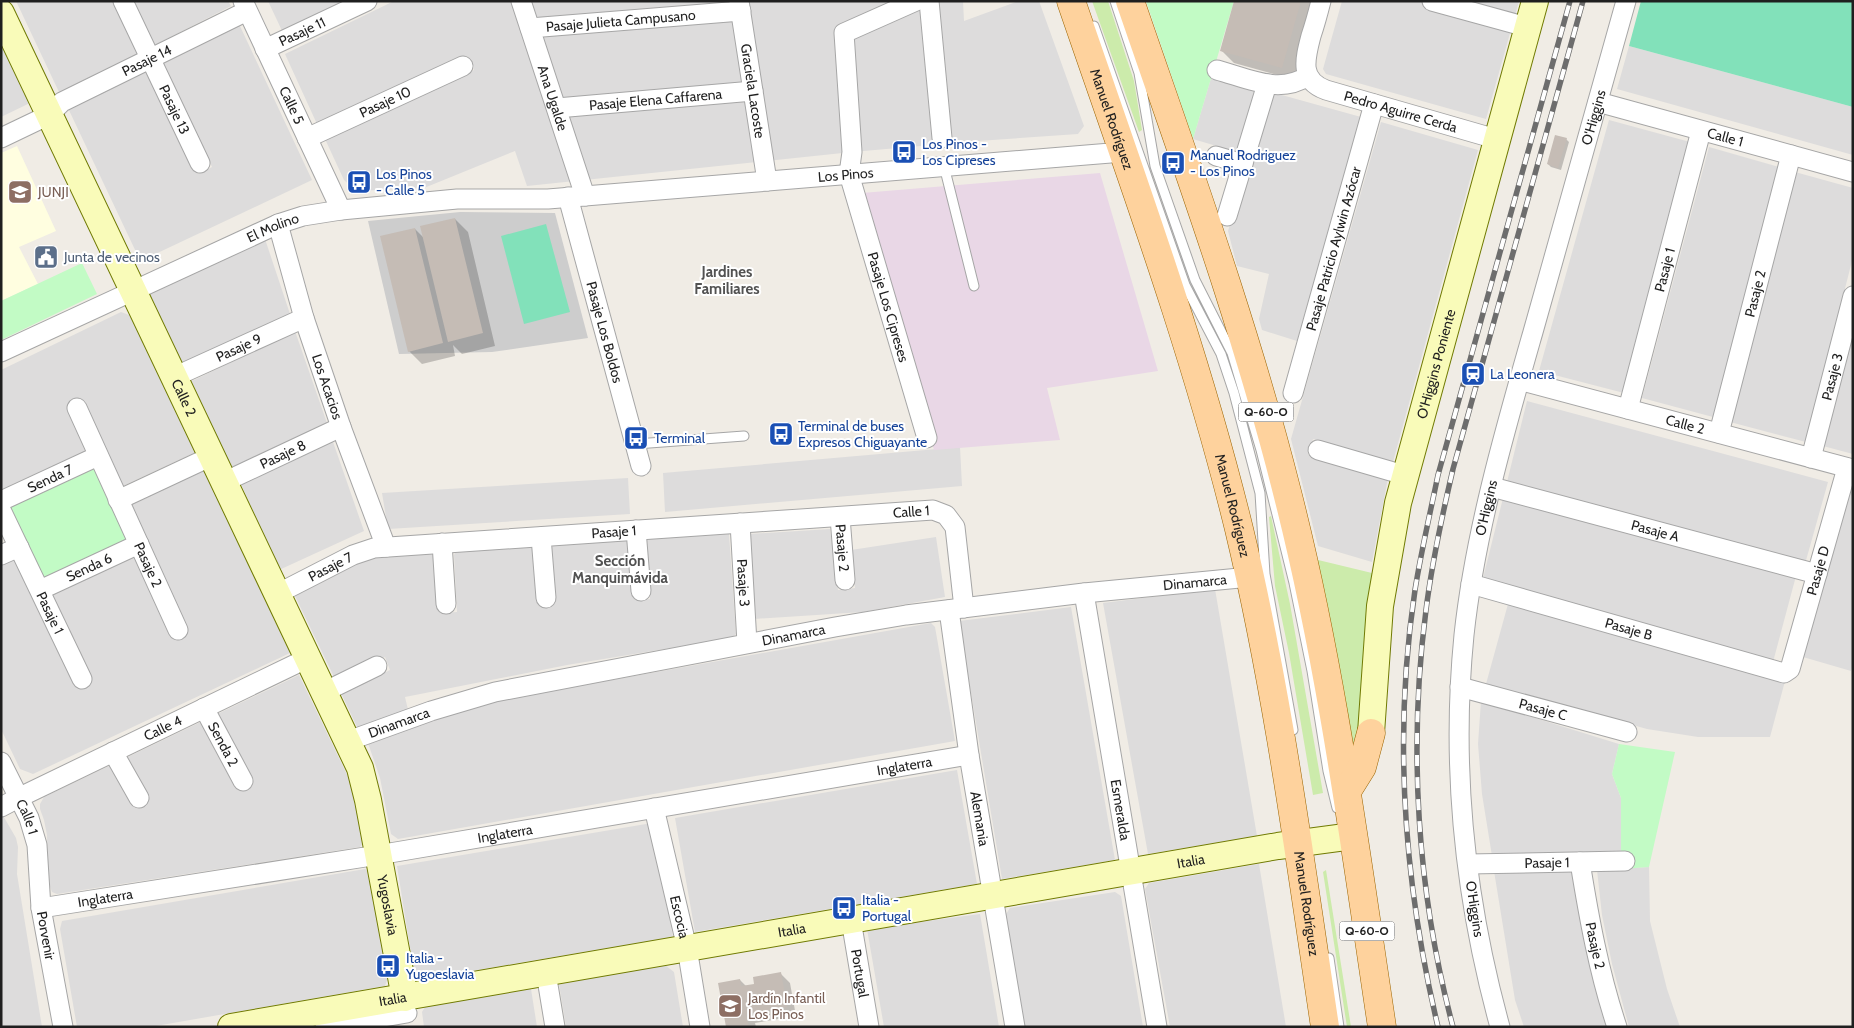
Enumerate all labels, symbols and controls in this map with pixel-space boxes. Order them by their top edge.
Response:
street label: Pasaje Julieta Campusano [545,6,697,36]
street label: Pasaje 11 [276,13,328,50]
street label: Pasaje 14 [119,41,174,80]
street label: Graciela Lacoste [737,42,769,139]
street label: Ana Ugalde [534,63,572,133]
street label: Manuel Rodríguez [1086,66,1138,173]
street label: Pasaje 13 [155,82,194,137]
street label: Pasaje 10 [356,82,414,122]
street label: Calle 5 [275,83,308,127]
street label: Pasaje Elena Caffarena [588,85,723,114]
street label: Pedro Aguirre Cerda [1342,87,1460,136]
street label: O'Higgins [1577,87,1610,147]
street label: Calle 1 [1705,123,1745,150]
place label: Los Pinos - Los Cipreses [922,135,996,169]
bus stop icon: Los Pinos - Los Cipreses [891,139,917,165]
place label: Manuel Rodriguez - Los Pinos [1190,146,1296,180]
bus stop icon: Manuel Rodriguez - Los Pinos [1160,150,1186,176]
street label: Los Pinos [817,163,874,186]
street label: Pasaje Patricio Aylwin Azócar [1302,164,1365,333]
place label: Los Pinos - Calle 5 [376,165,432,199]
bus stop icon: Los Pinos - Calle 5 [346,169,372,195]
school or university icon: JUNJI [7,179,33,205]
place label: JUNJI [37,183,69,201]
street label: El Molino [244,209,301,246]
public building icon: Junta de vecinos [33,244,59,270]
street label: Pasaje 1 [1650,246,1679,294]
place label: Junta de vecinos [63,248,160,266]
street label: Pasaje Los Cipreses [864,250,913,364]
district label: Jardines Familiares [694,263,760,298]
street label: Pasaje 2 [1740,268,1770,319]
street label: Pasaje Los Boldos [582,279,627,385]
street label: O'Higgins Poniente [1412,307,1459,421]
street label: Pasaje 9 [213,329,264,366]
street label: Pasaje 3 [1817,351,1847,402]
street label: Los Acacios [308,352,347,422]
station icon: La Leonera [1460,361,1486,387]
place label: La Leonera [1490,365,1555,383]
street label: Calle 2 [167,376,201,419]
road number: Q-60-O [1238,402,1294,422]
street label: Calle 2 [1664,410,1707,438]
place label: Terminal de buses Expresos Chiguayante [798,417,927,451]
bus stop icon: Terminal de buses Expresos Chiguayante [768,421,794,447]
bus stop icon: Terminal [623,425,649,451]
place label: Terminal [654,429,706,447]
street label: Pasaje 8 [257,436,309,473]
street label: Manuel Rodríguez [1211,452,1254,559]
street label: Senda 7 [24,460,76,497]
street label: O'Higgins [1471,478,1501,537]
street label: Calle 1 [892,501,930,522]
street label: Pasaje A [1629,516,1682,546]
street label: Pasaje 1 [591,521,637,542]
street label: Pasaje 2 [832,523,853,572]
street label: Pasaje 2 [130,539,166,590]
street label: Pasaje D [1802,544,1833,597]
street label: Pasaje 7 [305,548,356,585]
street label: Senda 6 [63,549,115,586]
district label: Sección Manquimávida [572,552,668,587]
street label: Pasaje 3 [733,558,754,607]
street label: Dinamarca [1162,570,1228,594]
street label: Pasaje 1 [32,589,68,637]
street label: Pasaje B [1603,614,1655,644]
street label: Dinamarca [760,620,827,650]
street label: Pasaje C [1517,694,1569,725]
street label: Dinamarca [366,703,432,742]
street label: Calle 4 [141,711,185,745]
street label: Senda 2 [204,719,243,770]
street label: Inglaterra [876,752,934,779]
street label: Esmeralda [1106,778,1135,842]
street label: Alemania [966,790,993,848]
street label: Calle 1 [12,796,42,837]
street label: Inglaterra [476,820,534,847]
street label: Italia [1175,850,1206,872]
street label: Manuel Rodríguez [1290,850,1323,958]
street label: Pasaje 1 [1524,853,1570,872]
street label: Yugoslavia [373,872,402,937]
street label: O'Higgins [1462,880,1488,939]
street label: Inglaterra [76,885,134,911]
place label: Italia - Portugal [862,891,912,925]
street label: Escocia [666,894,694,941]
bus stop icon: Italia - Portugal [831,895,857,921]
street label: Porvenir [33,910,60,962]
street label: Italia [776,919,807,941]
road number: Q-60-O [1340,921,1394,940]
street label: Pasaje 2 [1582,921,1609,971]
street label: Portugal [847,948,873,1000]
place label: Italia - Yugoeslavia [405,949,475,983]
bus stop icon: Italia - Yugoeslavia [375,953,401,979]
street label: Italia [377,988,408,1010]
place label: Jardín Infantil Los Pinos [747,989,826,1023]
school or university icon: Jardín Infantil Los Pinos [717,993,743,1019]

